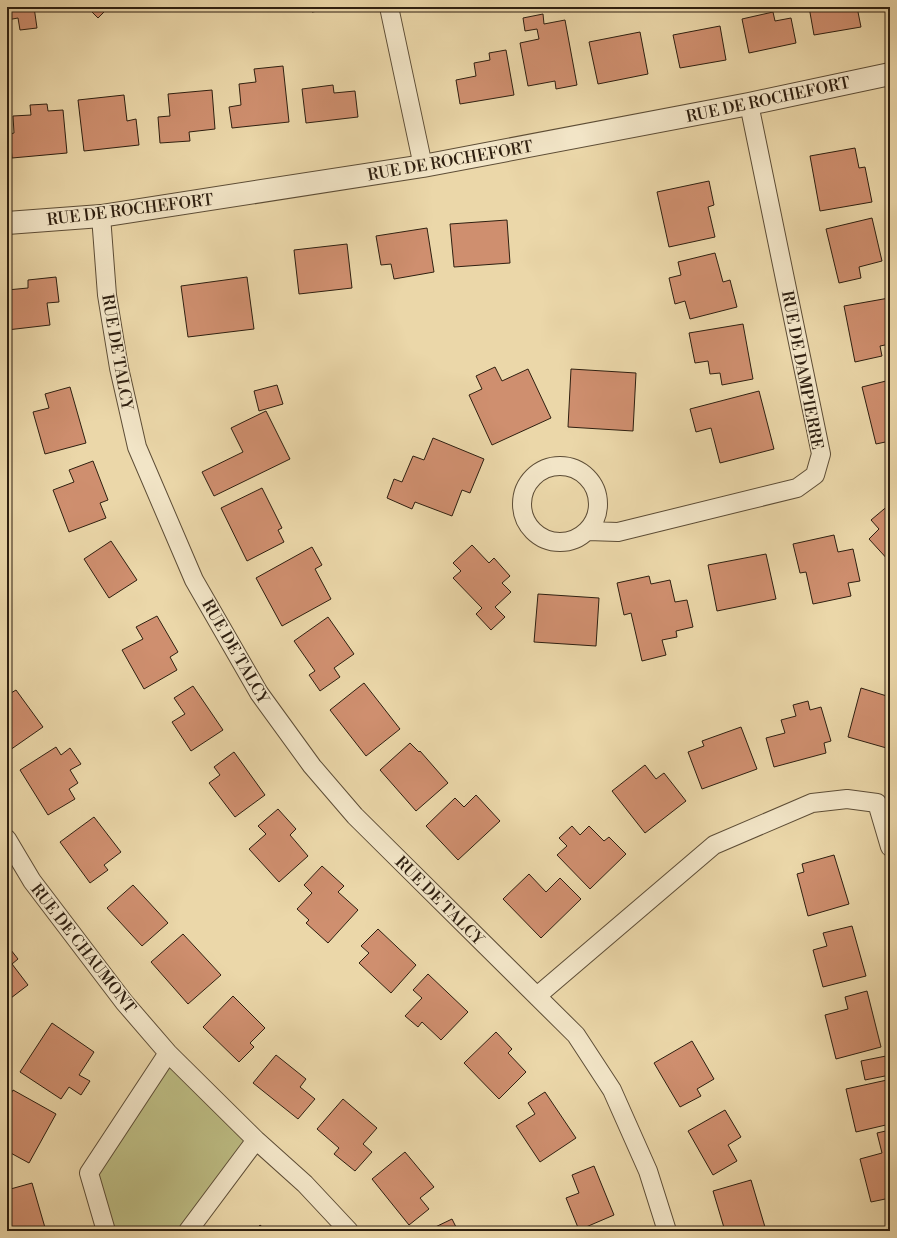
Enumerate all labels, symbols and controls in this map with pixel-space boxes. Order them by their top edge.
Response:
street label: RUE DE ROCHEFORT [684,73,852,127]
street label: RUE DE ROCHEFORT [366,137,534,185]
street label: RUE DE ROCHEFORT [46,190,214,230]
street label: RUE DE DAMPIERRE [777,289,827,451]
street label: RUE DE TALCY [97,293,137,413]
street label: RUE DE TALCY [197,596,274,709]
street label: RUE DE TALCY [391,852,489,950]
street label: RUE DE CHAUMONT [26,880,140,1018]

